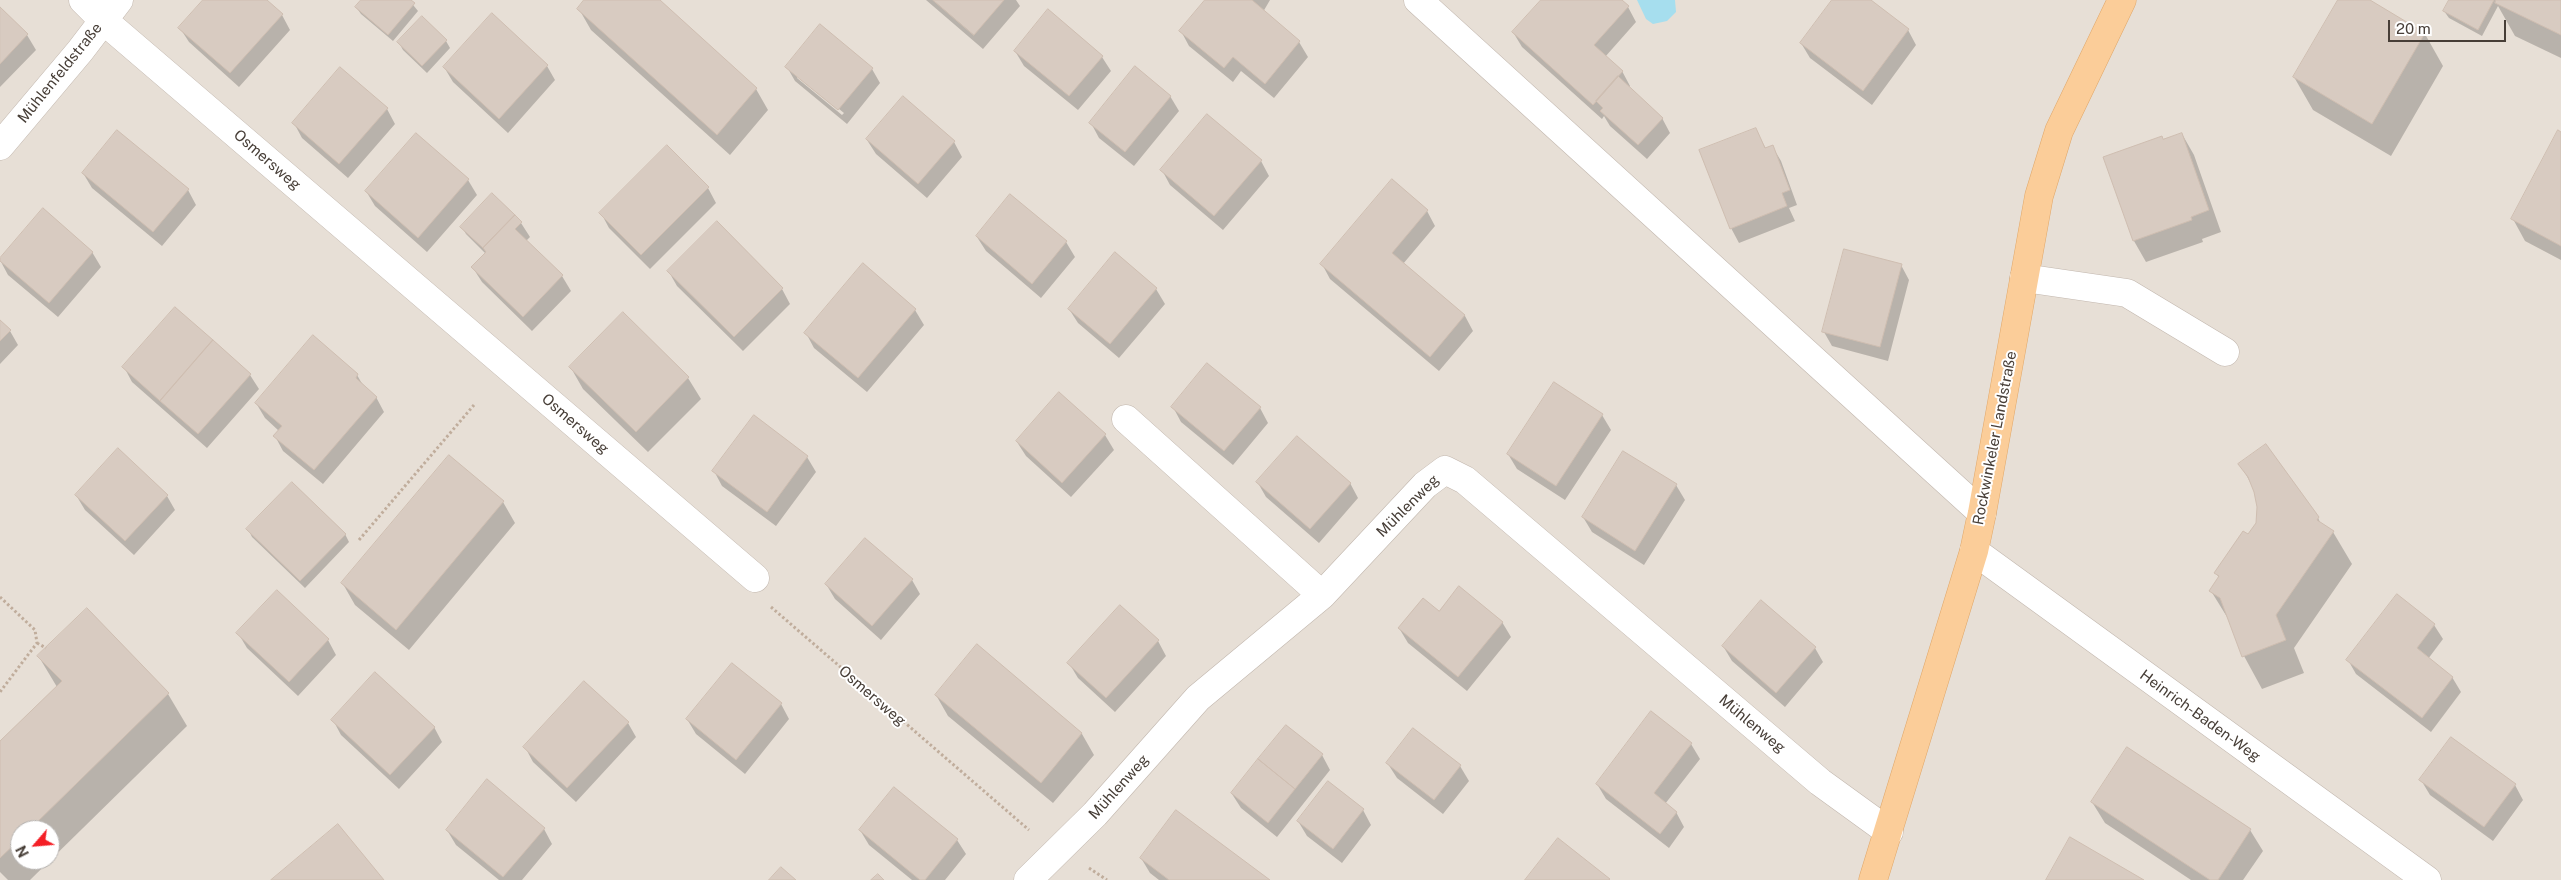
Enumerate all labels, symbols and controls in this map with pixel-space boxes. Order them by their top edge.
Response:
scale bar [2391,10,2508,42]
street label: Mühlenfeldstraße [14,19,106,127]
text: 20 m [2396,20,2431,37]
street label: Osmersweg [230,126,304,194]
street label: Rockwinkeler Landstraße [1969,350,2021,526]
street label: Osmersweg [538,390,612,458]
street label: Mühlenweg [1373,471,1443,541]
street label: Osmersweg [835,662,909,730]
street label: Heinrich-Baden-Weg [2136,666,2264,766]
street label: Mühlenweg [1715,691,1789,757]
street label: Mühlenweg [1085,751,1153,823]
north arrow [10,820,60,870]
text: N [13,843,32,860]

